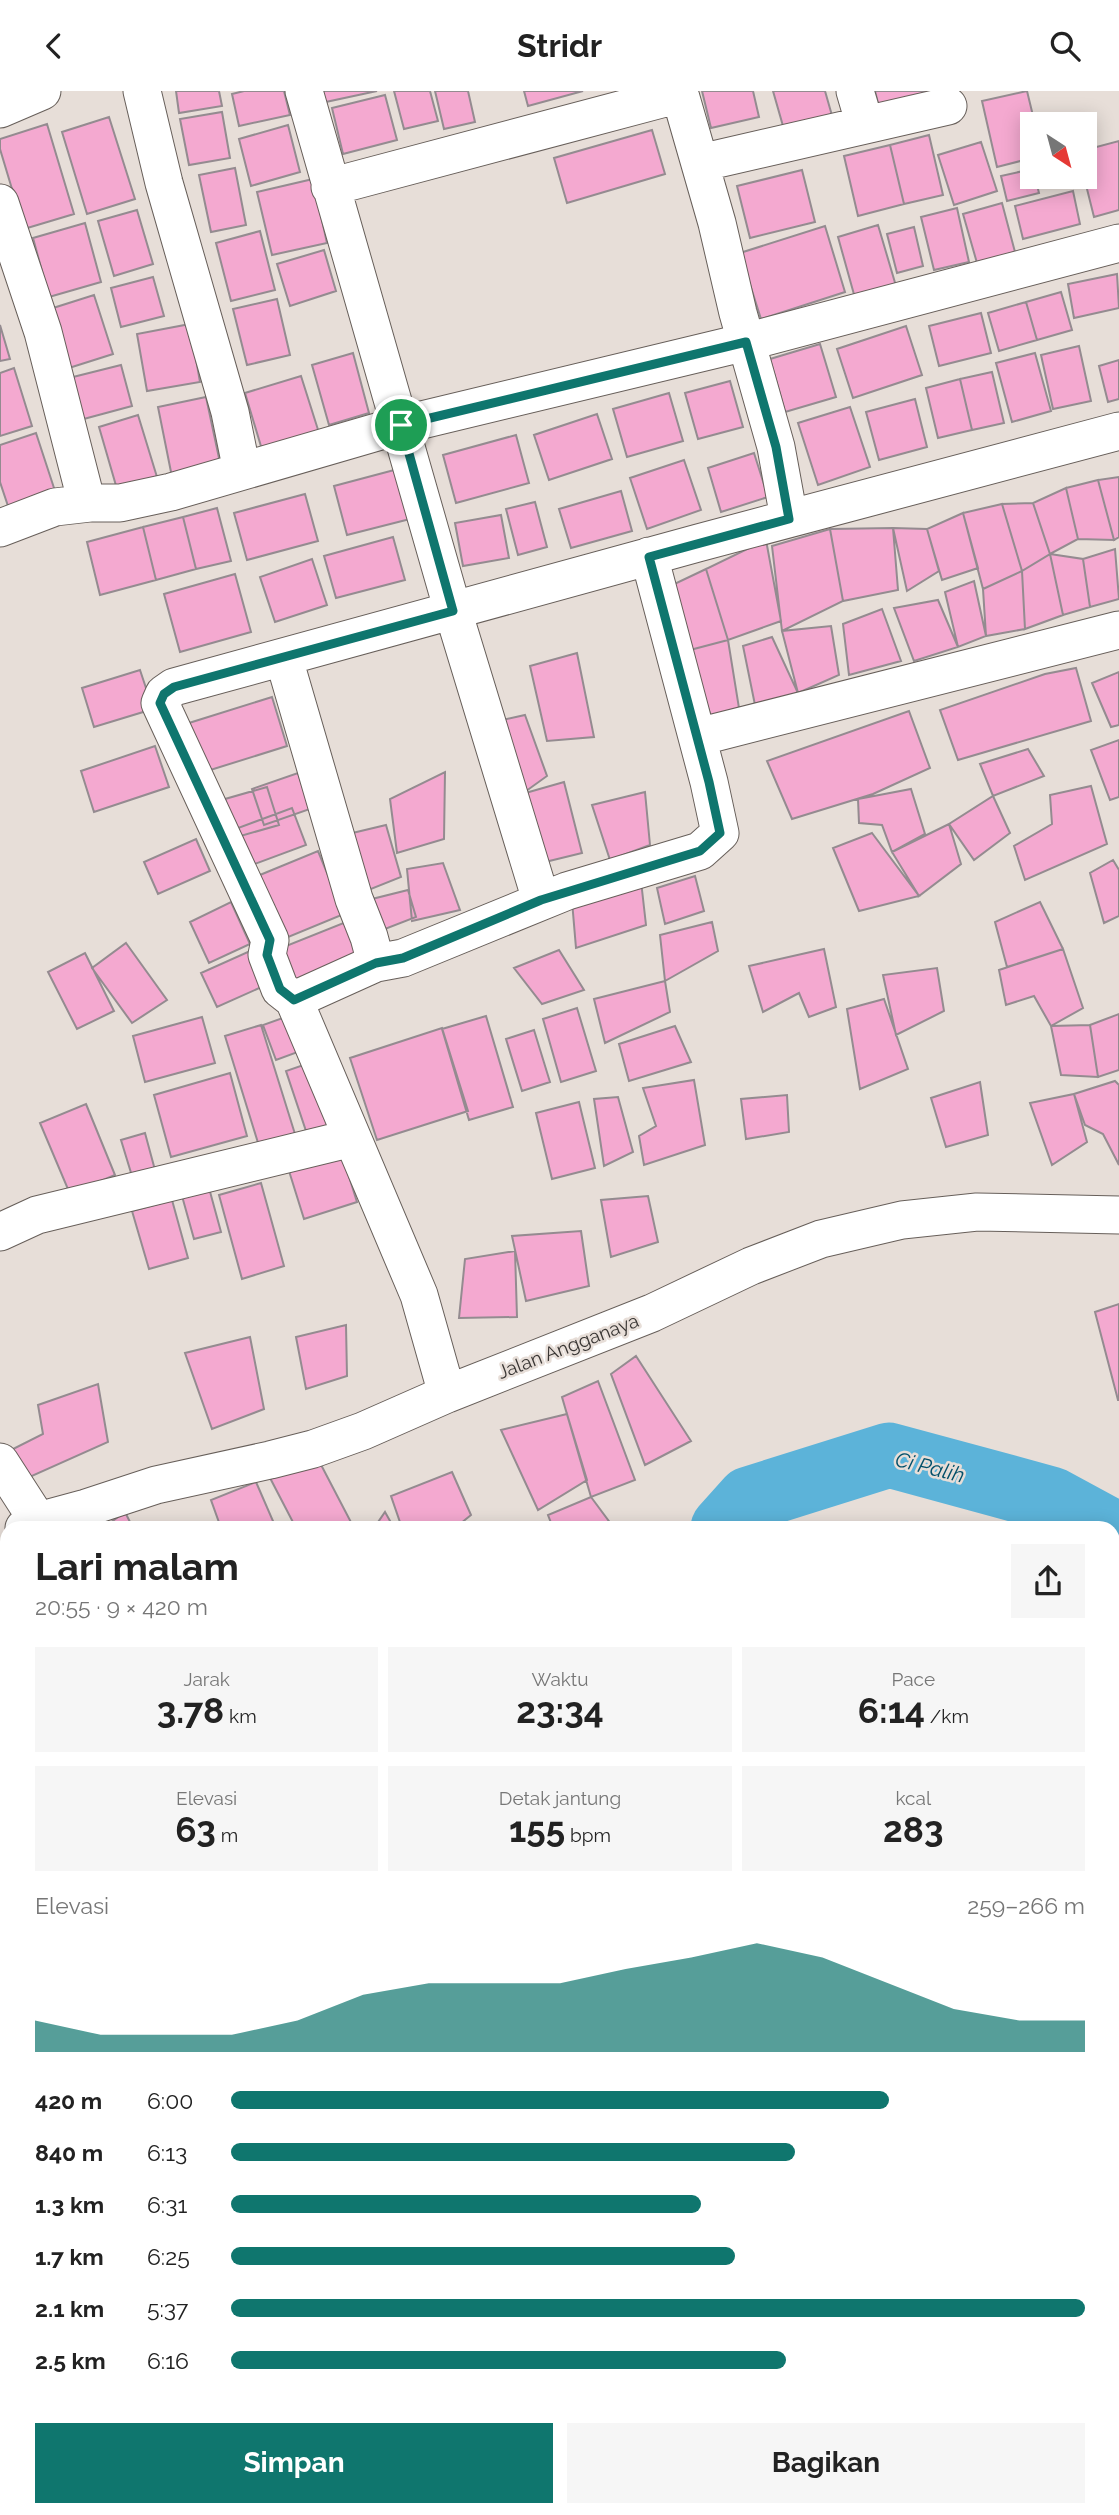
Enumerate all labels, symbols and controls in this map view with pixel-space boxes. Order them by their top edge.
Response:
icon: back [35,27,73,65]
text: Stridr [517,27,602,64]
icon: search [1046,27,1084,65]
north arrow [1020,112,1097,189]
map controls [1020,112,1097,189]
pin [371,395,431,455]
icon: arrive [382,406,420,444]
street label: Jalan Angganaya [494,1309,642,1383]
water label: Ci Palih [893,1446,967,1488]
text: Lari malam [35,1544,239,1589]
button: share [1011,1544,1085,1618]
text: 20:55 · 9 × 420 m [35,1593,208,1620]
text: Jarak [183,1668,230,1690]
text: Waktu [532,1668,588,1690]
text: Pace [892,1668,935,1690]
text: 3.78 [157,1690,224,1731]
text: 23:34 [516,1690,604,1731]
text: 6:14 [858,1690,925,1731]
text: km [224,1705,257,1727]
text: /km [925,1705,969,1727]
text: Elevasi [176,1787,237,1809]
text: Detak jantung [499,1787,621,1809]
text: kcal [896,1787,931,1809]
text: 63 [175,1809,216,1850]
text: 155 [509,1809,565,1850]
text: 283 [883,1809,944,1850]
text: m [216,1824,238,1846]
text: bpm [565,1824,611,1846]
text: Elevasi [35,1892,109,1919]
text: 259–266 m [967,1892,1085,1919]
text: 420 m [35,2087,102,2114]
text: 6:00 [147,2087,193,2114]
text: 840 m [35,2139,103,2166]
text: 6:13 [147,2139,187,2166]
text: 1.3 km [35,2191,104,2218]
text: 6:31 [147,2191,187,2218]
text: 1.7 km [35,2243,104,2270]
text: 6:25 [147,2243,190,2270]
text: 2.1 km [35,2295,104,2322]
text: 5:37 [147,2295,188,2322]
text: 2.5 km [35,2347,106,2374]
text: 6:16 [147,2347,189,2374]
button: Simpan [35,2423,553,2503]
button: Bagikan [567,2423,1085,2503]

